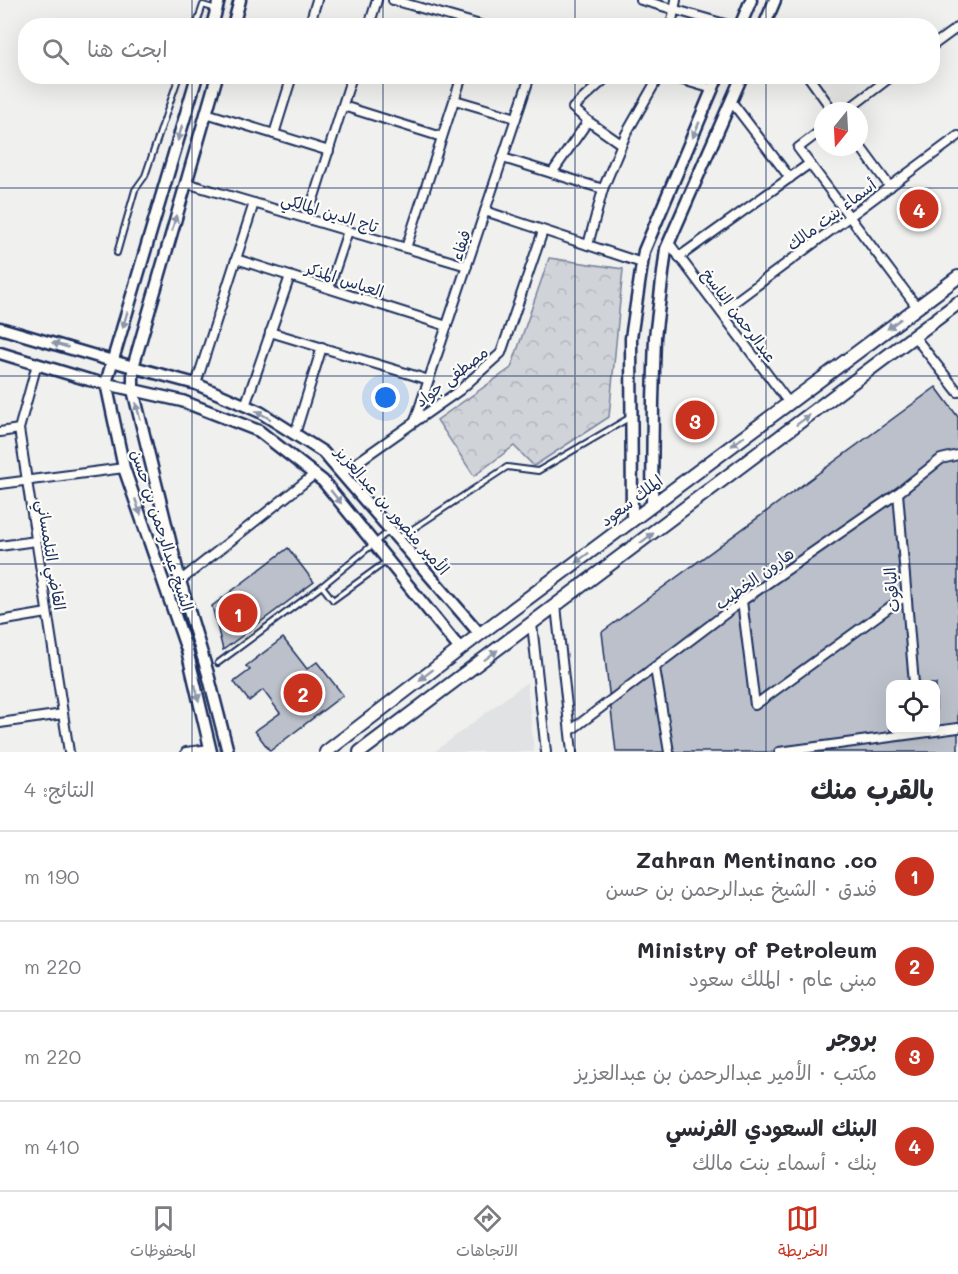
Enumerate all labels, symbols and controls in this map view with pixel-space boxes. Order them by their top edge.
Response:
search box [18,18,940,84]
text: ابحث هنا [87,34,168,63]
icon: search [39,35,72,68]
north arrow [814,102,868,156]
one-way arrow [691,122,700,139]
one-way arrow [175,124,184,142]
street label: أسماء بنت مالك [782,173,880,255]
pin: 4 [900,186,938,232]
street label: تاج الدين المالكي [278,187,381,242]
one-way arrow [170,214,179,232]
street label: فيفاء [445,227,475,263]
street label: العباس المذكر [301,256,387,301]
street label: عبدالرحمن الناسخ [697,264,782,367]
one-way arrow [120,311,129,329]
one-way arrow [887,318,902,330]
one-way arrow [50,340,68,349]
street label: مصطفى جواد [410,341,492,412]
your location [371,383,400,412]
pin: 3 [676,398,714,442]
one-way arrow [132,402,142,421]
one-way arrow [254,410,271,420]
one-way arrow [795,414,811,426]
one-way arrow [730,435,746,447]
street label: الأمير منصور بن عبدالعزيز [329,440,455,579]
street label: الشيخ عبدالرحمن بن حسن [126,446,199,614]
street label: الملك سعود [595,470,667,531]
one-way arrow [330,489,343,505]
street label: القاضي التلمساني [28,498,71,613]
one-way arrow [133,498,143,516]
one-way arrow [640,532,655,544]
street label: هارون الخطيب [710,542,798,614]
one-way arrow [574,551,589,563]
street label: الياقوت [879,566,904,614]
pin: 1 [218,590,258,636]
one-way arrow [484,649,499,661]
one-way arrow [418,668,434,681]
pin: 2 [284,670,322,716]
map controls [886,680,940,734]
button: locate [886,680,940,734]
one-way arrow [193,684,203,702]
text: بالقرب منك [811,772,934,806]
text: النتائج: 4 [24,776,95,802]
text: Zahran Mentinanc .co [636,845,877,874]
text: 190 m [24,863,79,889]
text: 1 [910,863,919,889]
text: فندق · الشيخ عبدالرحمن بن حسن [605,875,877,901]
text: Ministry of Petroleum [637,935,877,964]
text: 220 m [24,953,81,979]
text: 2 [909,953,920,979]
text: مبنى عام · الملك سعود [689,965,877,991]
text: بروجر [828,1023,877,1052]
text: 220 m [24,1043,81,1069]
text: 3 [909,1043,921,1069]
text: مكتب · الأمير عبدالرحمن بن عبدالعزيز [575,1059,877,1085]
text: البنك السعودي الفرنسي [666,1113,877,1142]
text: 410 m [24,1133,79,1159]
text: 4 [908,1133,921,1159]
text: بنك · أسماء بنت مالك [692,1149,877,1175]
tab: المحفوظات [130,1202,196,1265]
tab: الاتجاهات [456,1202,518,1265]
tab: الخريطة [778,1202,828,1265]

